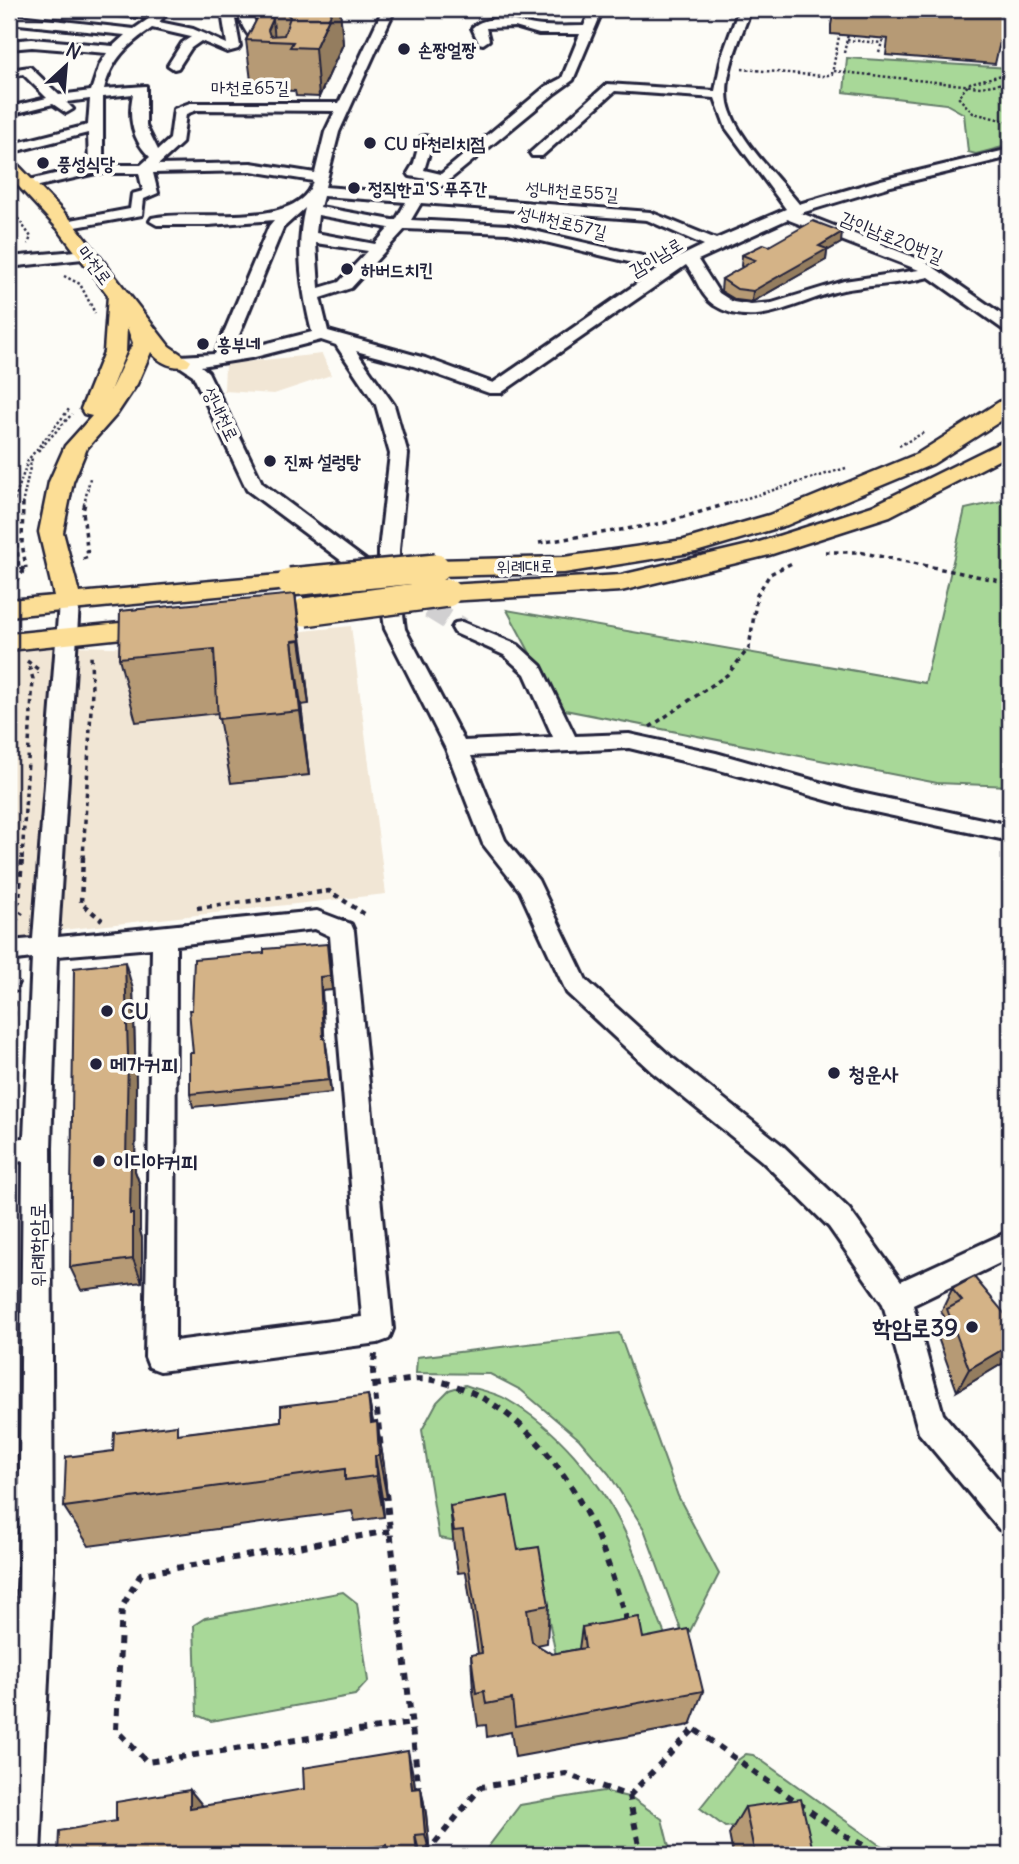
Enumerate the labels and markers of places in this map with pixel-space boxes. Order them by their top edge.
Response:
place label: 손짱얼짱 [418,38,476,61]
marker: 손짱얼짱 [396,41,412,57]
place label: CU 마천리치점 [384,132,485,155]
marker: CU 마천리치점 [362,135,378,151]
place label: 풍성식당 [57,152,115,175]
marker: 풍성식당 [35,155,51,171]
place label: 정직한고'S 푸주간 [368,177,488,200]
marker: 정직한고'S 푸주간 [346,180,362,196]
place label: 하버드치킨 [361,258,433,281]
marker: 하버드치킨 [339,261,355,277]
place label: 흥부네 [217,333,260,356]
marker: 흥부네 [195,336,211,352]
place label: 진짜 설렁탕 [284,450,361,473]
marker: 진짜 설렁탕 [262,453,278,469]
place label: CU [121,998,149,1025]
marker: CU [99,1003,115,1019]
place label: 메가커피 [110,1051,178,1078]
marker: 메가커피 [88,1056,104,1072]
place label: 청운사 [848,1060,899,1087]
marker: 청운사 [826,1065,842,1081]
place label: 이디야커피 [113,1148,198,1175]
marker: 이디야커피 [91,1153,107,1169]
place label: 학암로39 [872,1312,958,1342]
marker: 학암로39 [964,1319,980,1335]

